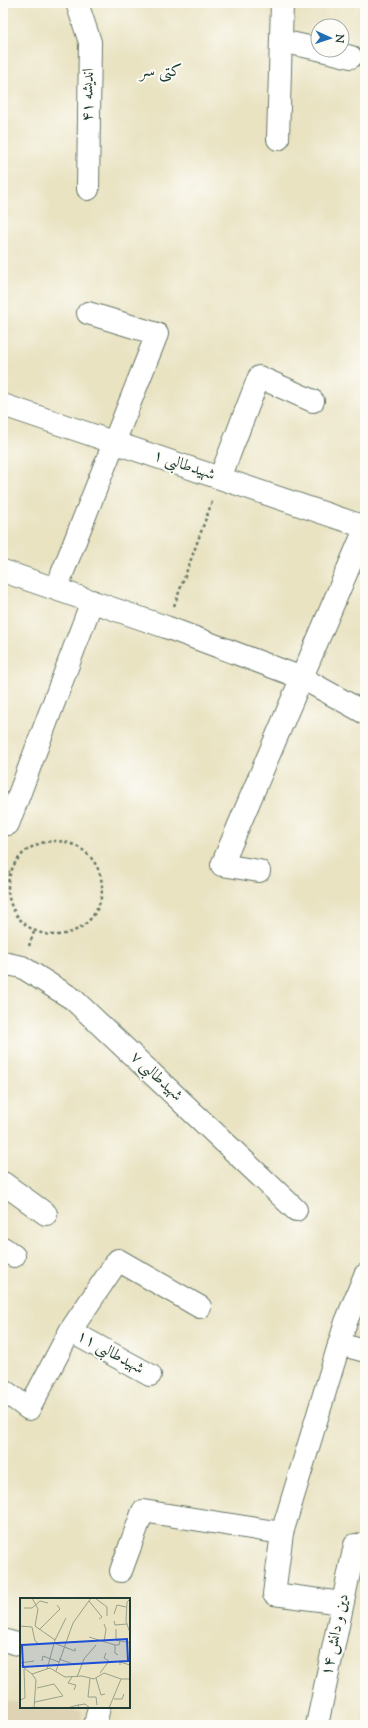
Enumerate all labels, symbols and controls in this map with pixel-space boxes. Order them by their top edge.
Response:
north arrow [310,18,350,58]
text: N [331,33,347,43]
district label: کتی سر [138,60,182,84]
street label: اندیشه ۴۱ [77,68,101,122]
street label: شهیدطالبی ۱ [150,445,218,487]
street label: شهیدطالبی ۷ [125,1047,187,1107]
street label: شهیدطالبی ۱۱ [72,1325,148,1381]
street label: دین و دانش ۱۴ [316,1592,356,1678]
inset map [20,1598,130,1708]

